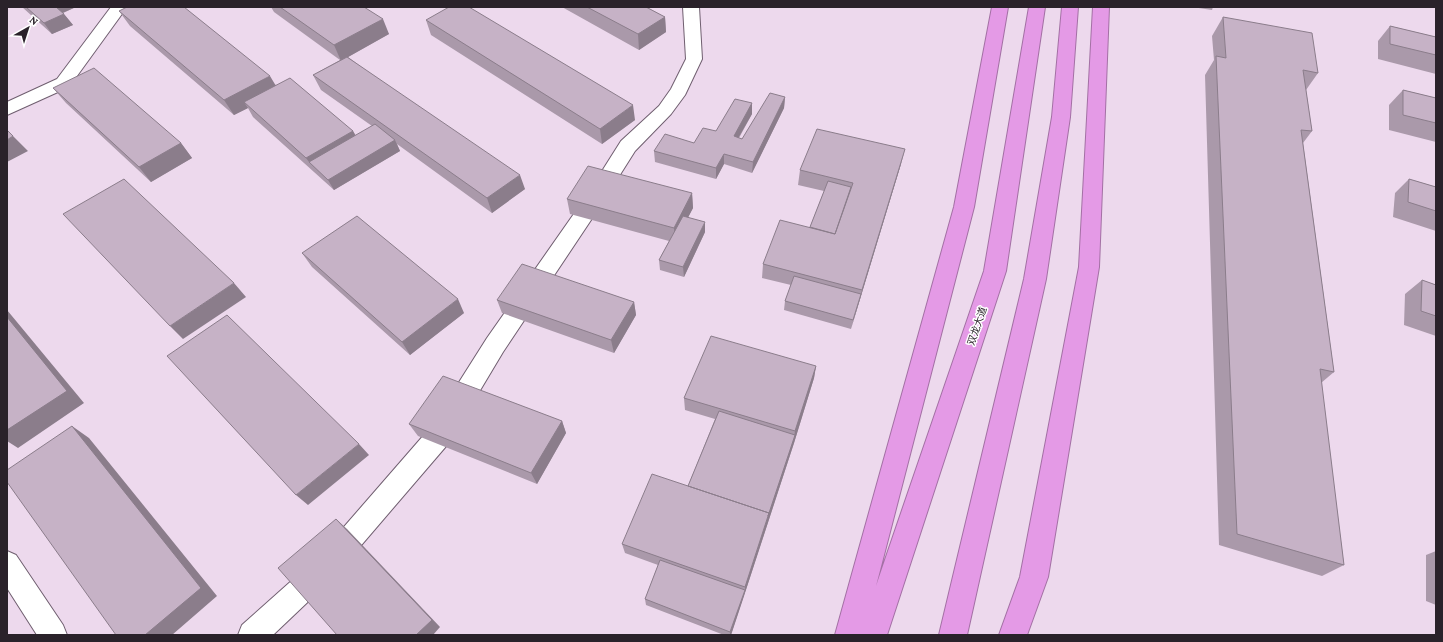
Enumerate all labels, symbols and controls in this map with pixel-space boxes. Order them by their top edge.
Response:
north arrow [8,8,48,48]
text: N [28,13,41,28]
street label: 双龙大道 [965,305,989,347]

